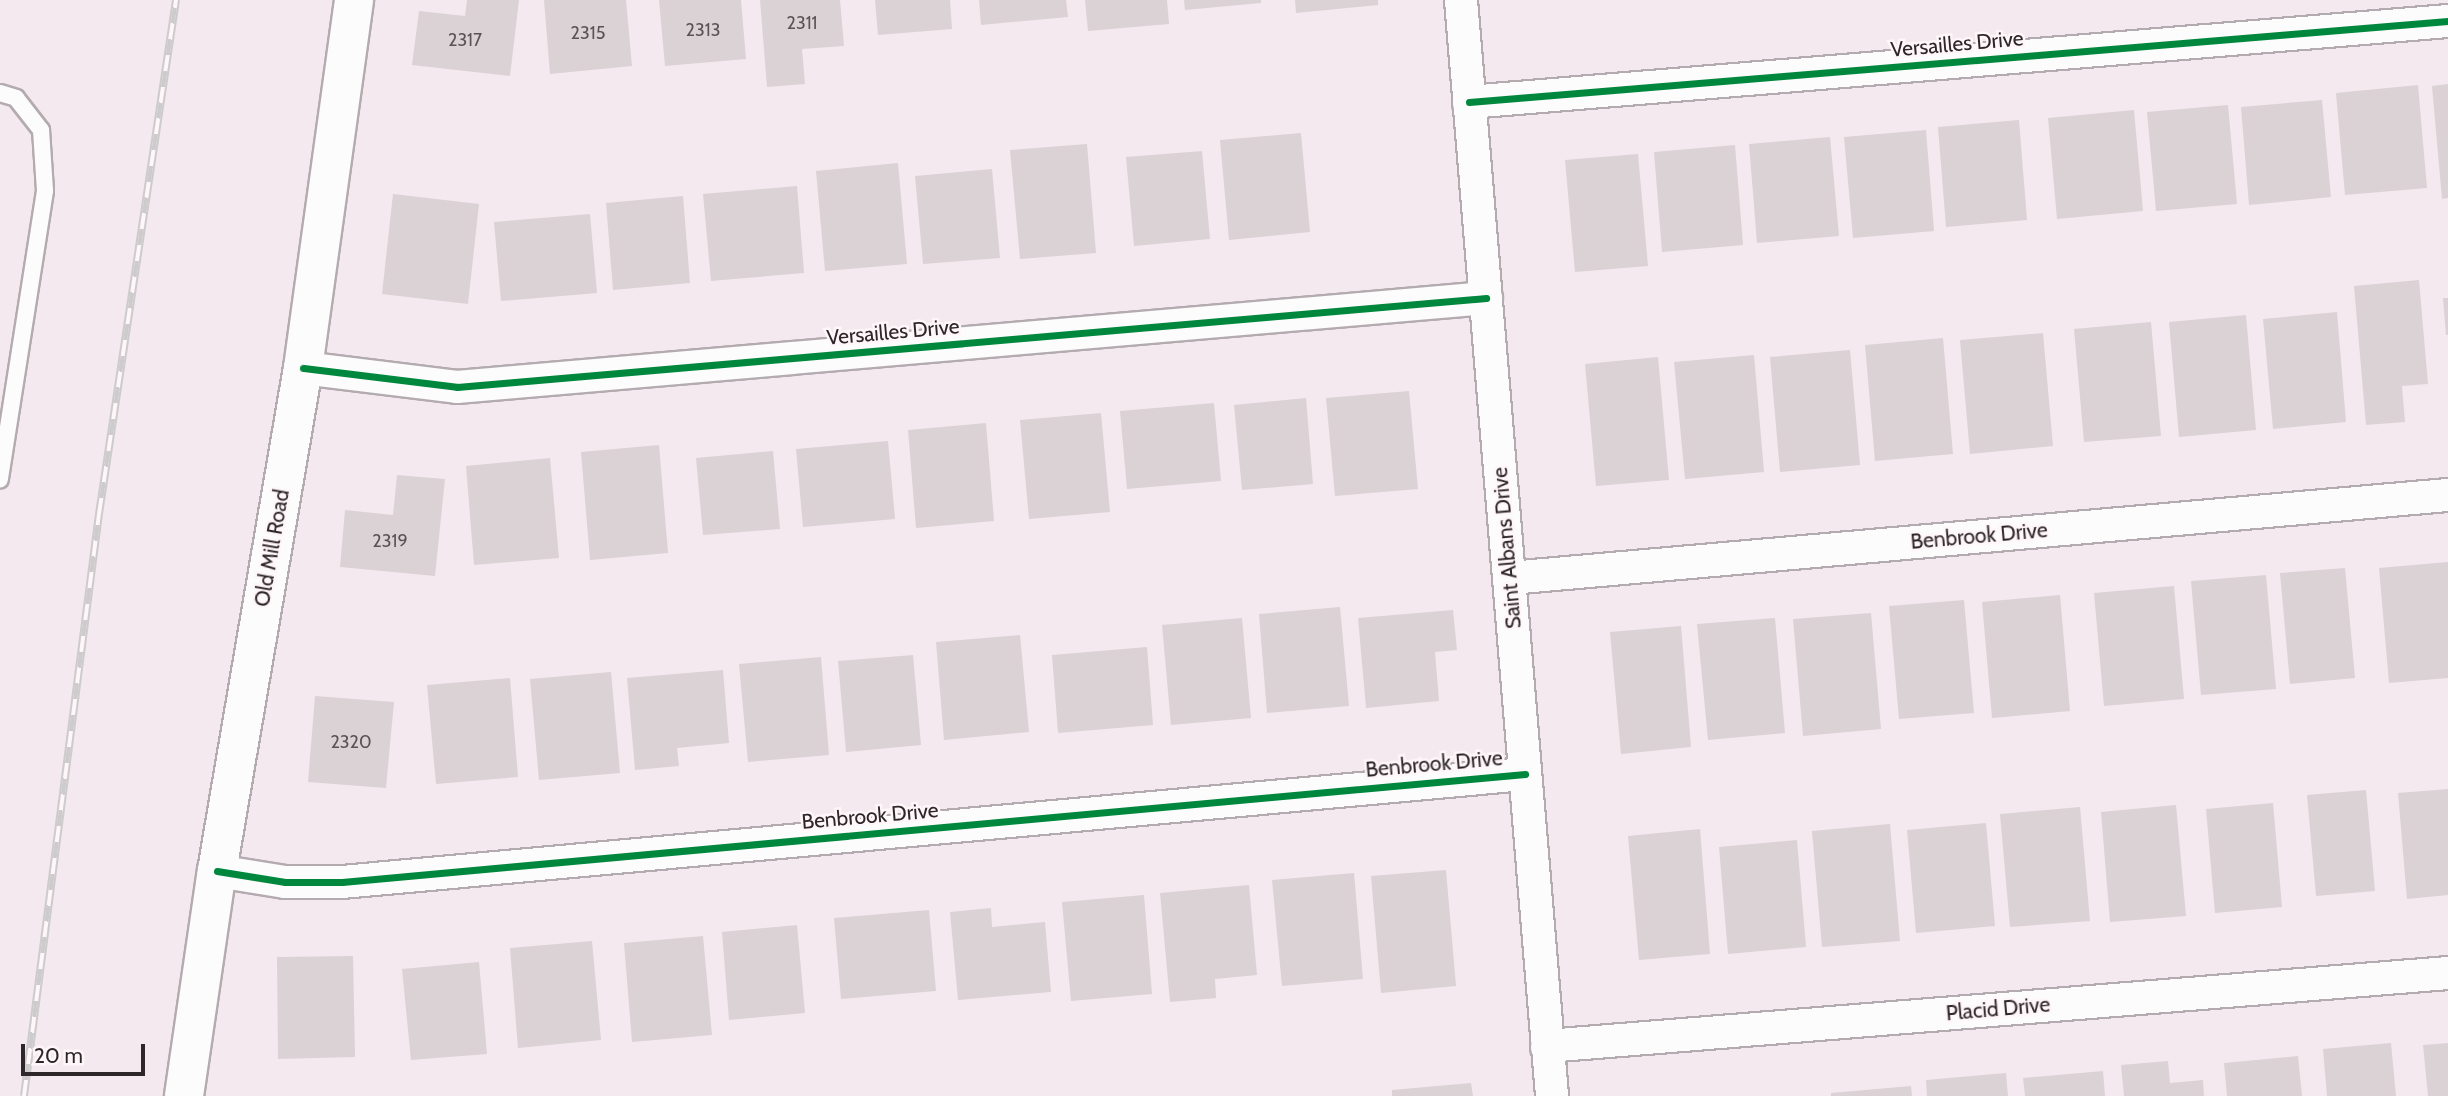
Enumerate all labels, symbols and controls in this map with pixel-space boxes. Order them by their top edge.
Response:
house number: 2311 [787,12,817,34]
house number: 2313 [686,19,720,41]
house number: 2315 [571,22,605,44]
street label: Versailles Drive [1890,26,2024,62]
house number: 2317 [448,29,482,51]
street label: Versailles Drive [826,314,960,350]
street label: Saint Albans Drive [1487,466,1527,630]
street label: Old Mill Road [249,487,295,609]
street label: Benbrook Drive [1909,517,2049,555]
house number: 2319 [372,530,408,552]
house number: 2320 [330,731,372,753]
street label: Benbrook Drive [1364,745,1504,783]
street label: Benbrook Drive [800,797,940,835]
street label: Placid Drive [1945,992,2051,1026]
scale bar [24,1030,149,1074]
text: 20 m [34,1043,83,1068]

